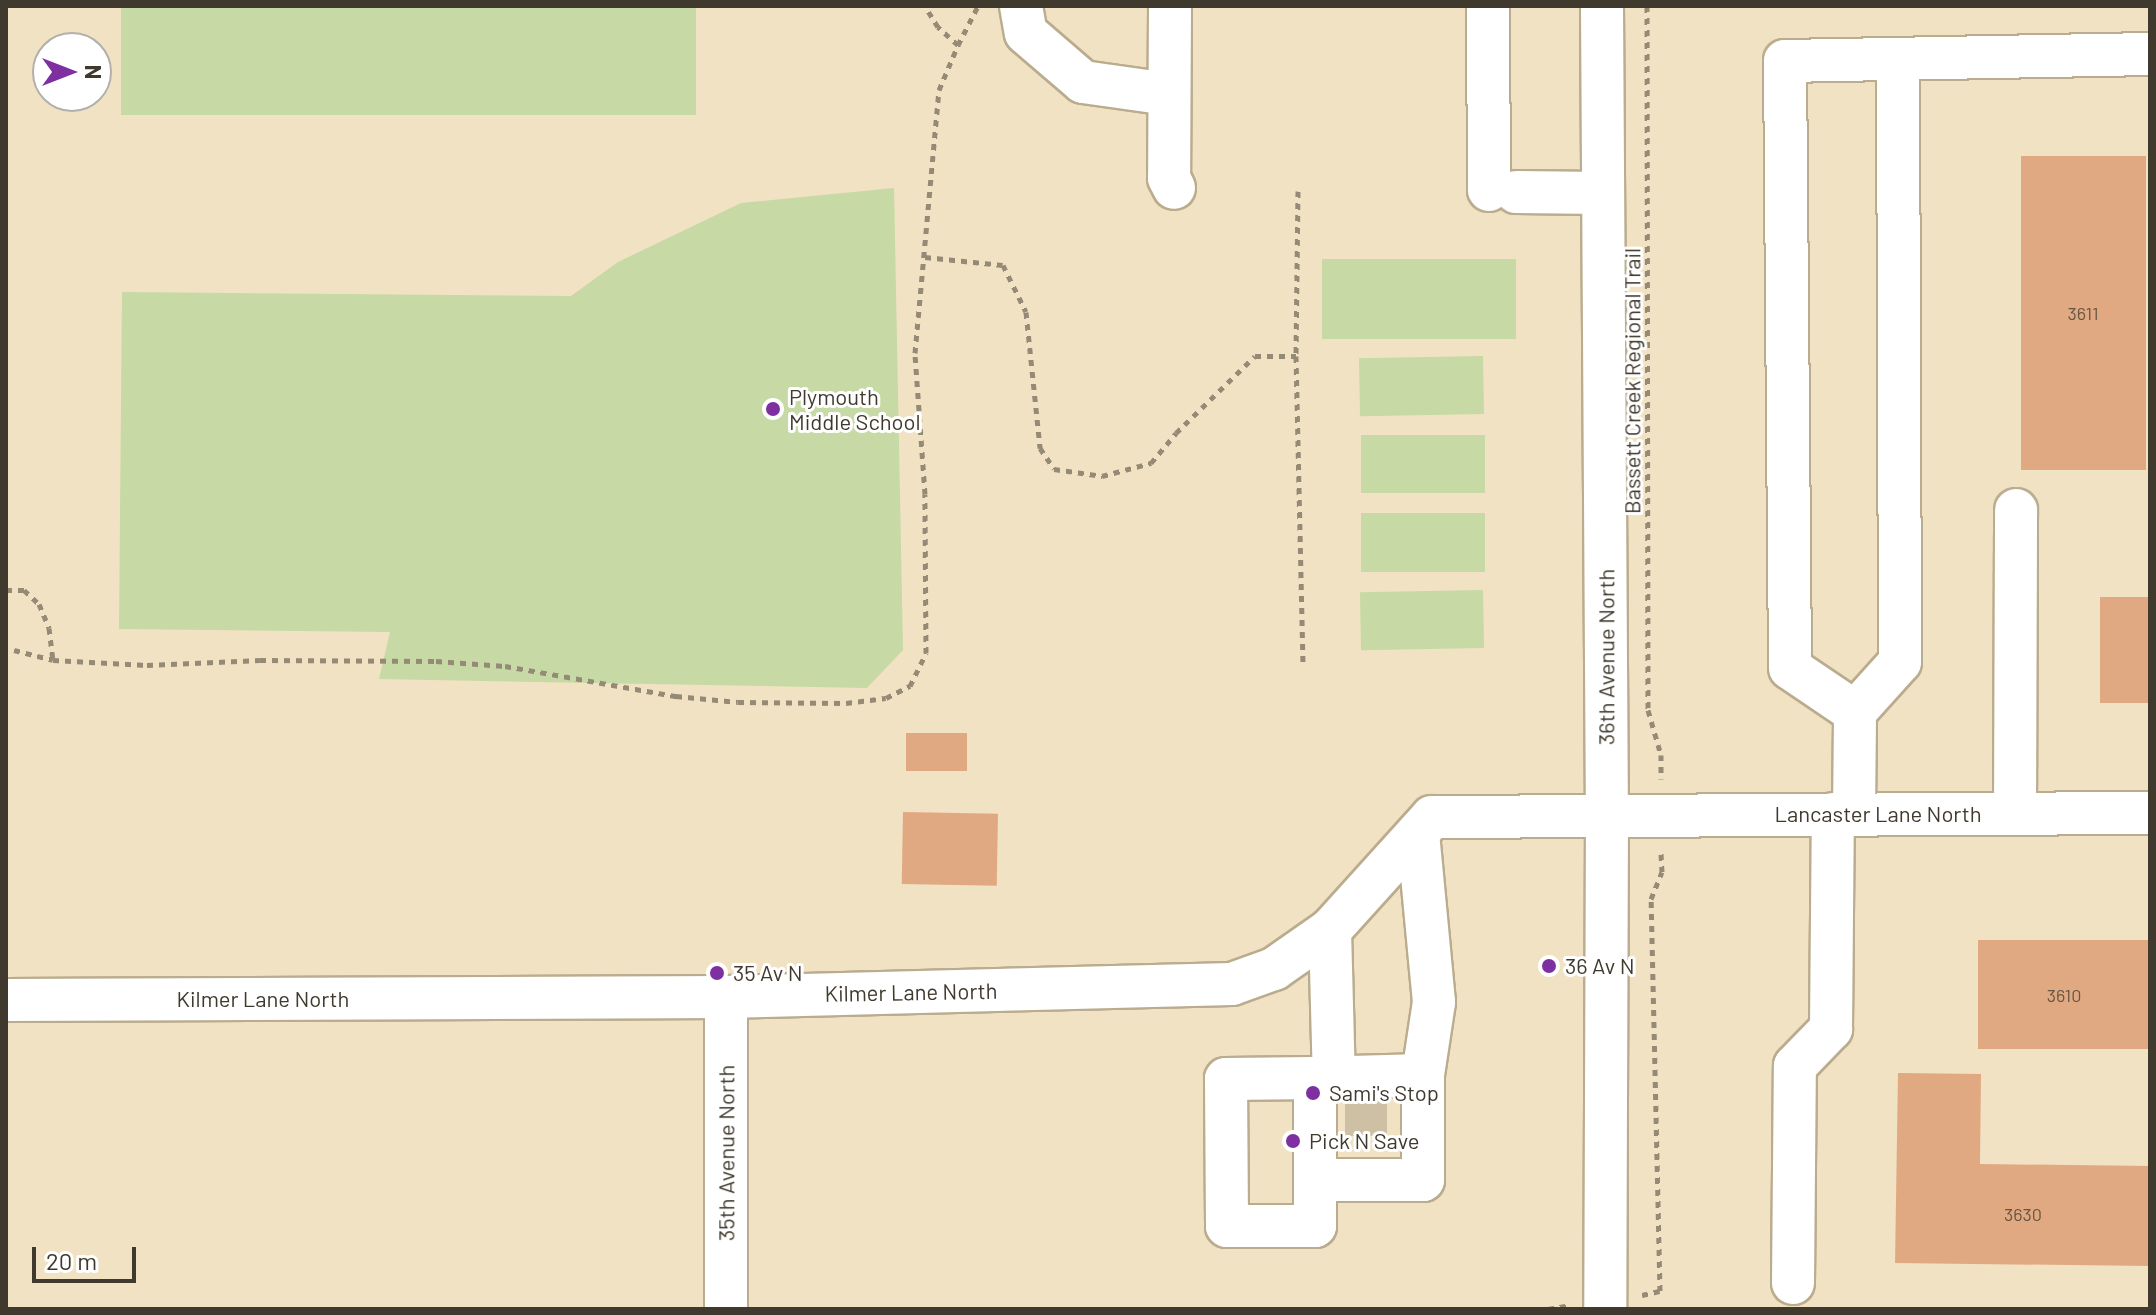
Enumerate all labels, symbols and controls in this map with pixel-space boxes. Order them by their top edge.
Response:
north arrow [32,32,112,112]
text: N [81,65,107,79]
street label: Bassett Creek Regional Trail [1619,248,1645,514]
house number: 3611 [2068,302,2098,324]
place label: Plymouth Middle School [789,383,921,434]
marker: Plymouth Middle School [764,400,782,418]
street label: 36th Avenue North [1593,569,1619,745]
street label: Lancaster Lane North [1774,801,1982,827]
place label: 36 Av N [1565,953,1635,979]
marker: 36 Av N [1540,957,1558,975]
place label: 35 Av N [733,960,802,986]
marker: 35 Av N [708,964,726,982]
street label: Kilmer Lane North [824,977,998,1007]
house number: 3610 [2047,984,2081,1006]
street label: Kilmer Lane North [177,986,349,1012]
street label: 35th Avenue North [713,1065,739,1241]
place label: Sami's Stop [1329,1080,1439,1106]
marker: Sami's Stop [1304,1084,1322,1102]
place label: Pick N Save [1309,1128,1419,1154]
marker: Pick N Save [1284,1132,1302,1150]
house number: 3630 [2004,1203,2042,1225]
scale bar [36,1231,140,1281]
text: 20 m [46,1246,97,1275]

